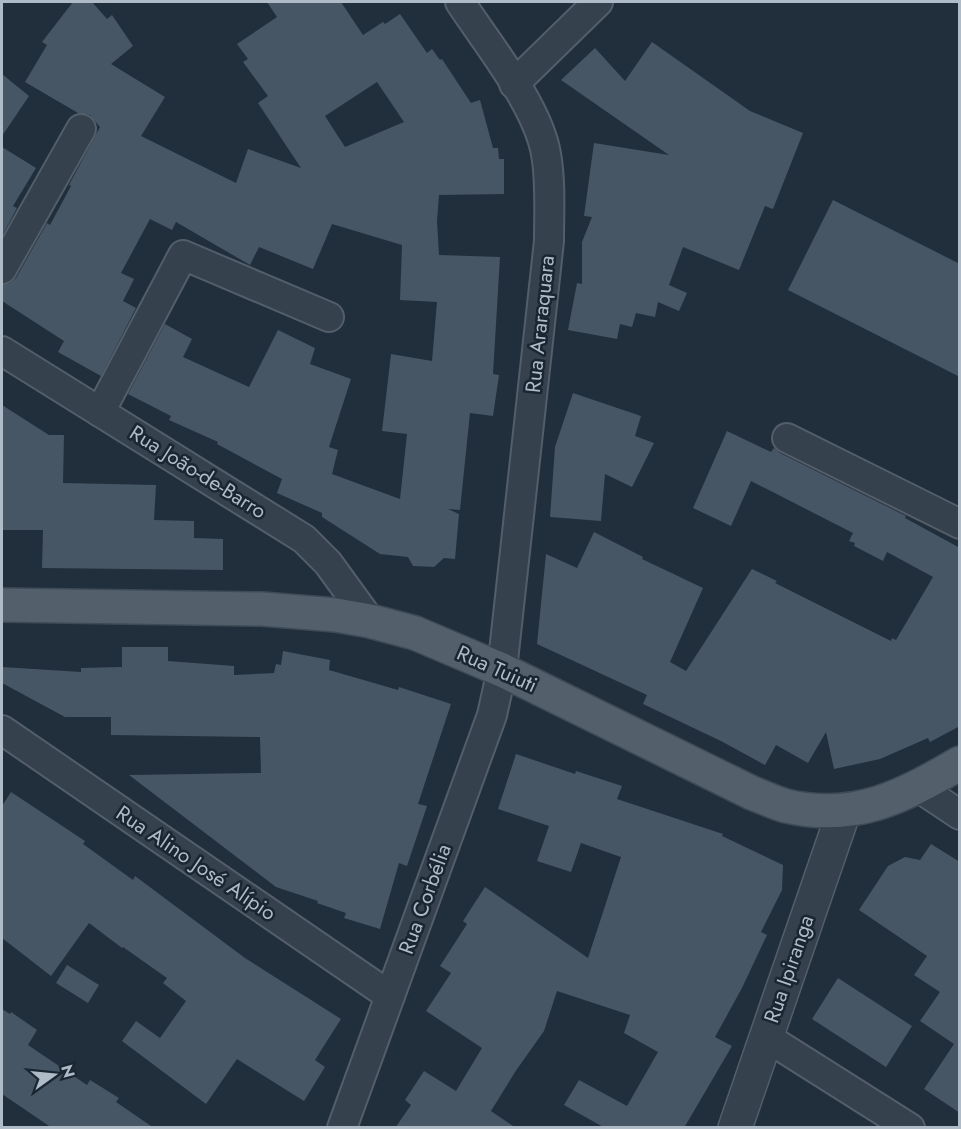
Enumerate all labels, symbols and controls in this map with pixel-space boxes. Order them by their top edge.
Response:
street label: Rua Araraquara [518,254,562,394]
street label: Rua João-de-Barro [124,418,272,526]
street label: Rua Tuiuti [452,638,542,700]
street label: Rua Alino José Alípio [110,798,282,928]
street label: Rua Corbélia [391,840,459,958]
street label: Rua Ipiranga [757,911,821,1027]
north arrow [24,1045,84,1105]
text: N [55,1062,81,1080]

